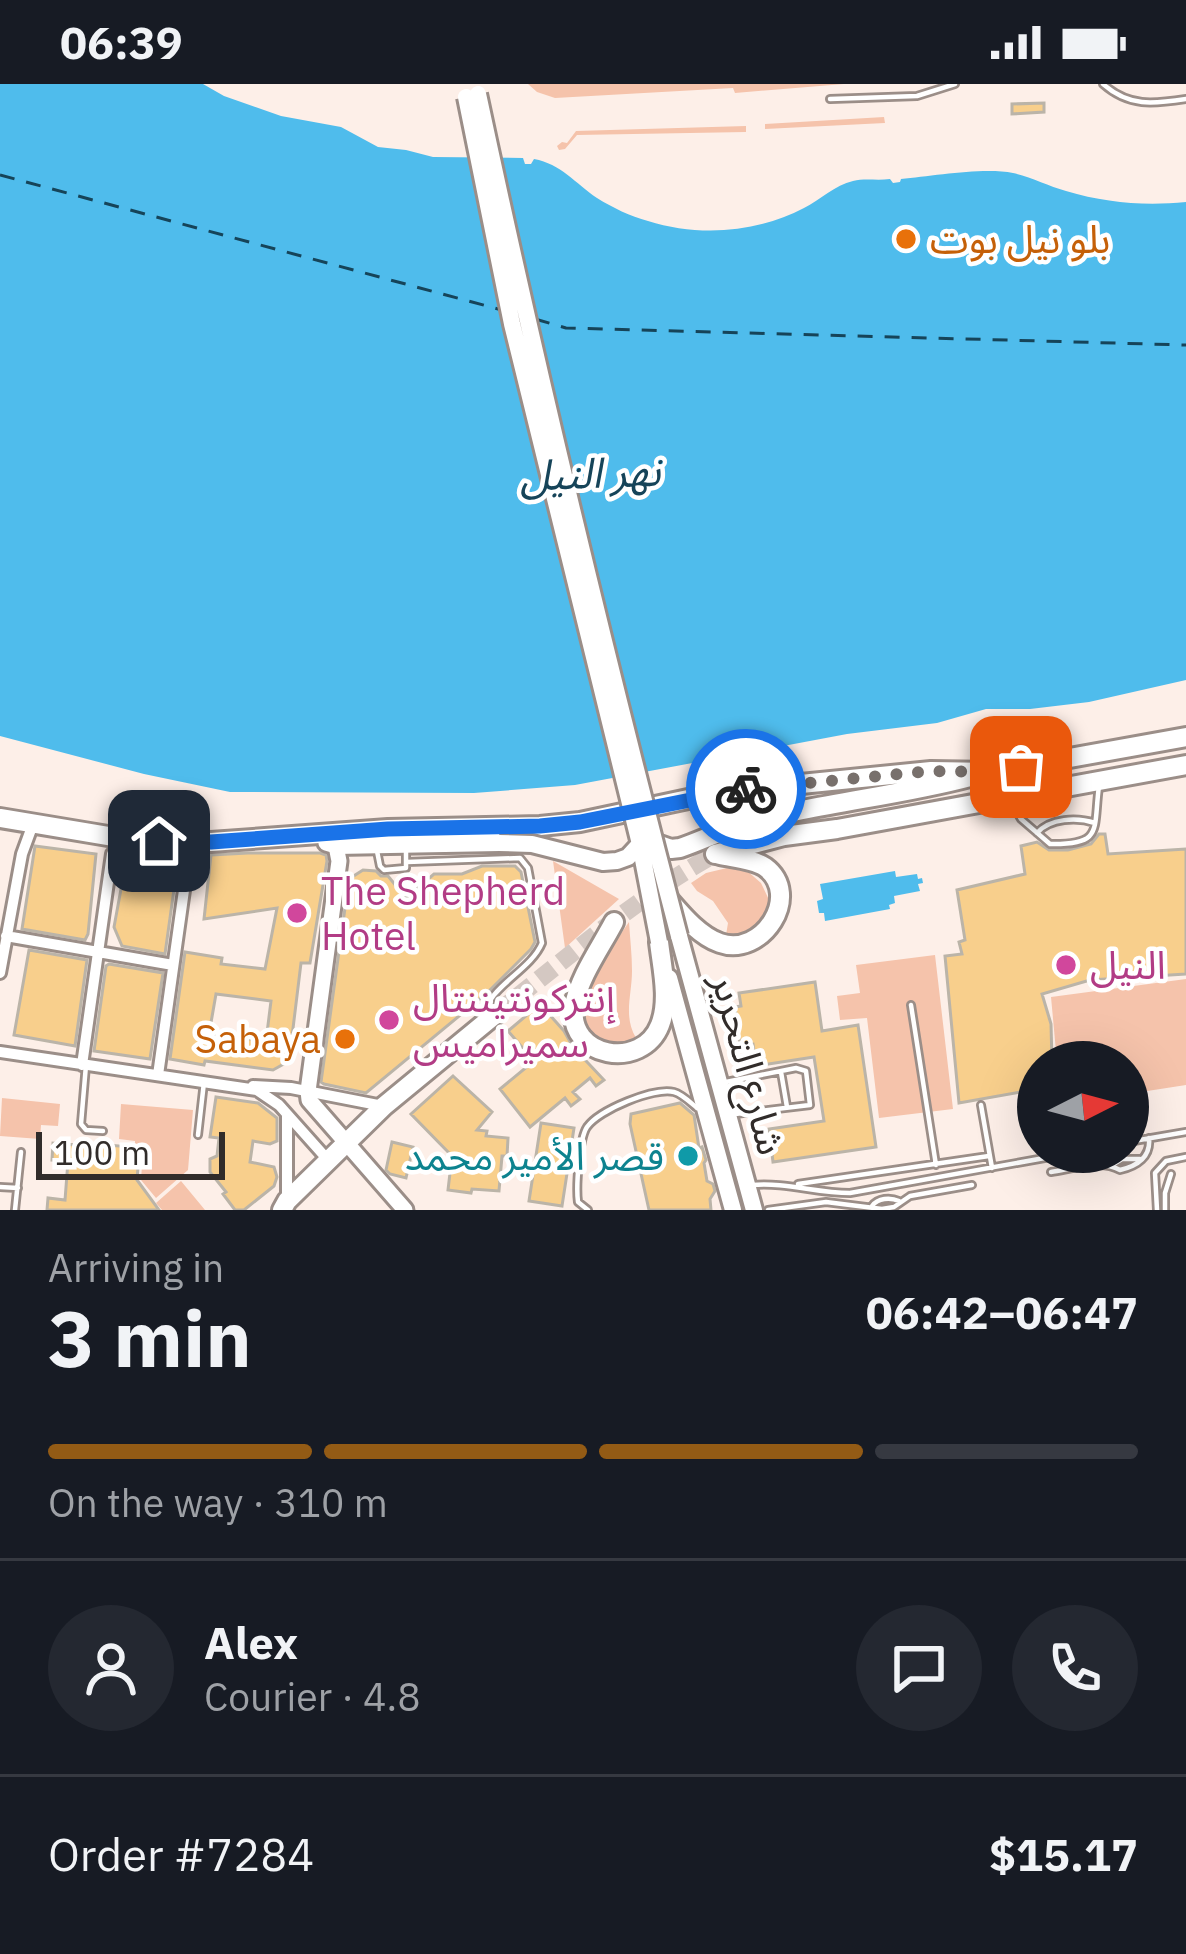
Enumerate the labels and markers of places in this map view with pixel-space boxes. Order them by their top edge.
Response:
place label: بلو نيل بوت [930,213,1110,264]
marker: بلو نيل بوت [893,226,919,252]
pin [970,716,1072,818]
pin [108,790,210,892]
place label: The Shepherd Hotel [321,865,565,961]
marker: The Shepherd Hotel [284,900,310,926]
place label: النيل [1090,939,1166,990]
marker: النيل [1053,952,1079,978]
place label: إنتركونتيننتال سميراميس [413,972,616,1068]
marker: إنتركونتيننتال سميراميس [376,1007,402,1033]
place label: Sabaya [195,1013,321,1064]
marker: Sabaya [332,1026,358,1052]
place label: قصر الأمير محمد [405,1130,664,1181]
marker: قصر الأمير محمد [675,1143,701,1169]

